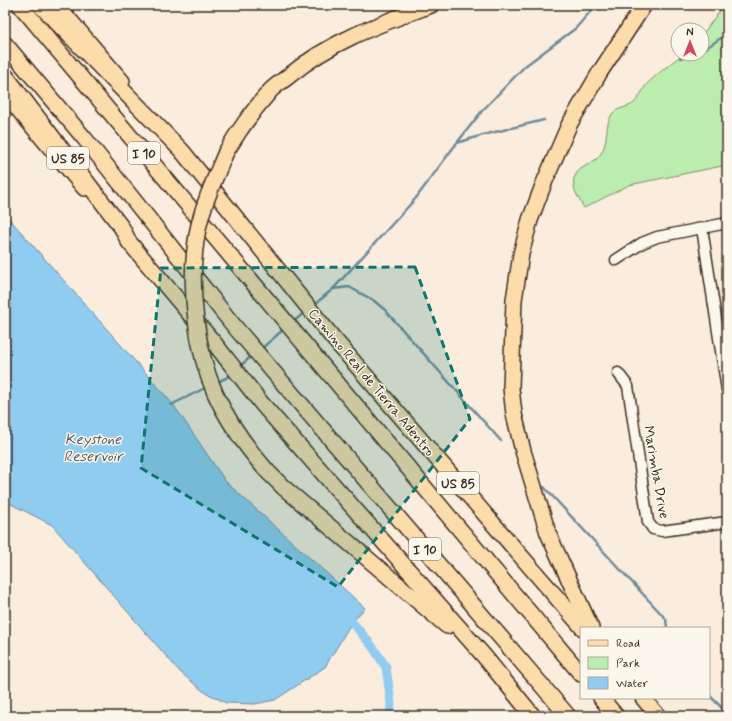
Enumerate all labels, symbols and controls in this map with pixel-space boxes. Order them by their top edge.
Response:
north arrow [670,22,710,62]
text: N [686,26,694,40]
road number: I 10 [128,142,160,164]
road number: US 85 [47,147,89,169]
street label: Camino Real de Tierra Adentro [304,305,438,460]
street label: Marimba Drive [639,424,673,520]
water label: Keystone Reservoir [64,430,124,467]
road number: US 85 [437,472,479,494]
road number: I 10 [409,538,441,560]
legend [580,627,710,699]
text: Road [616,636,640,652]
text: Park [616,656,640,672]
text: Water [616,676,648,692]

